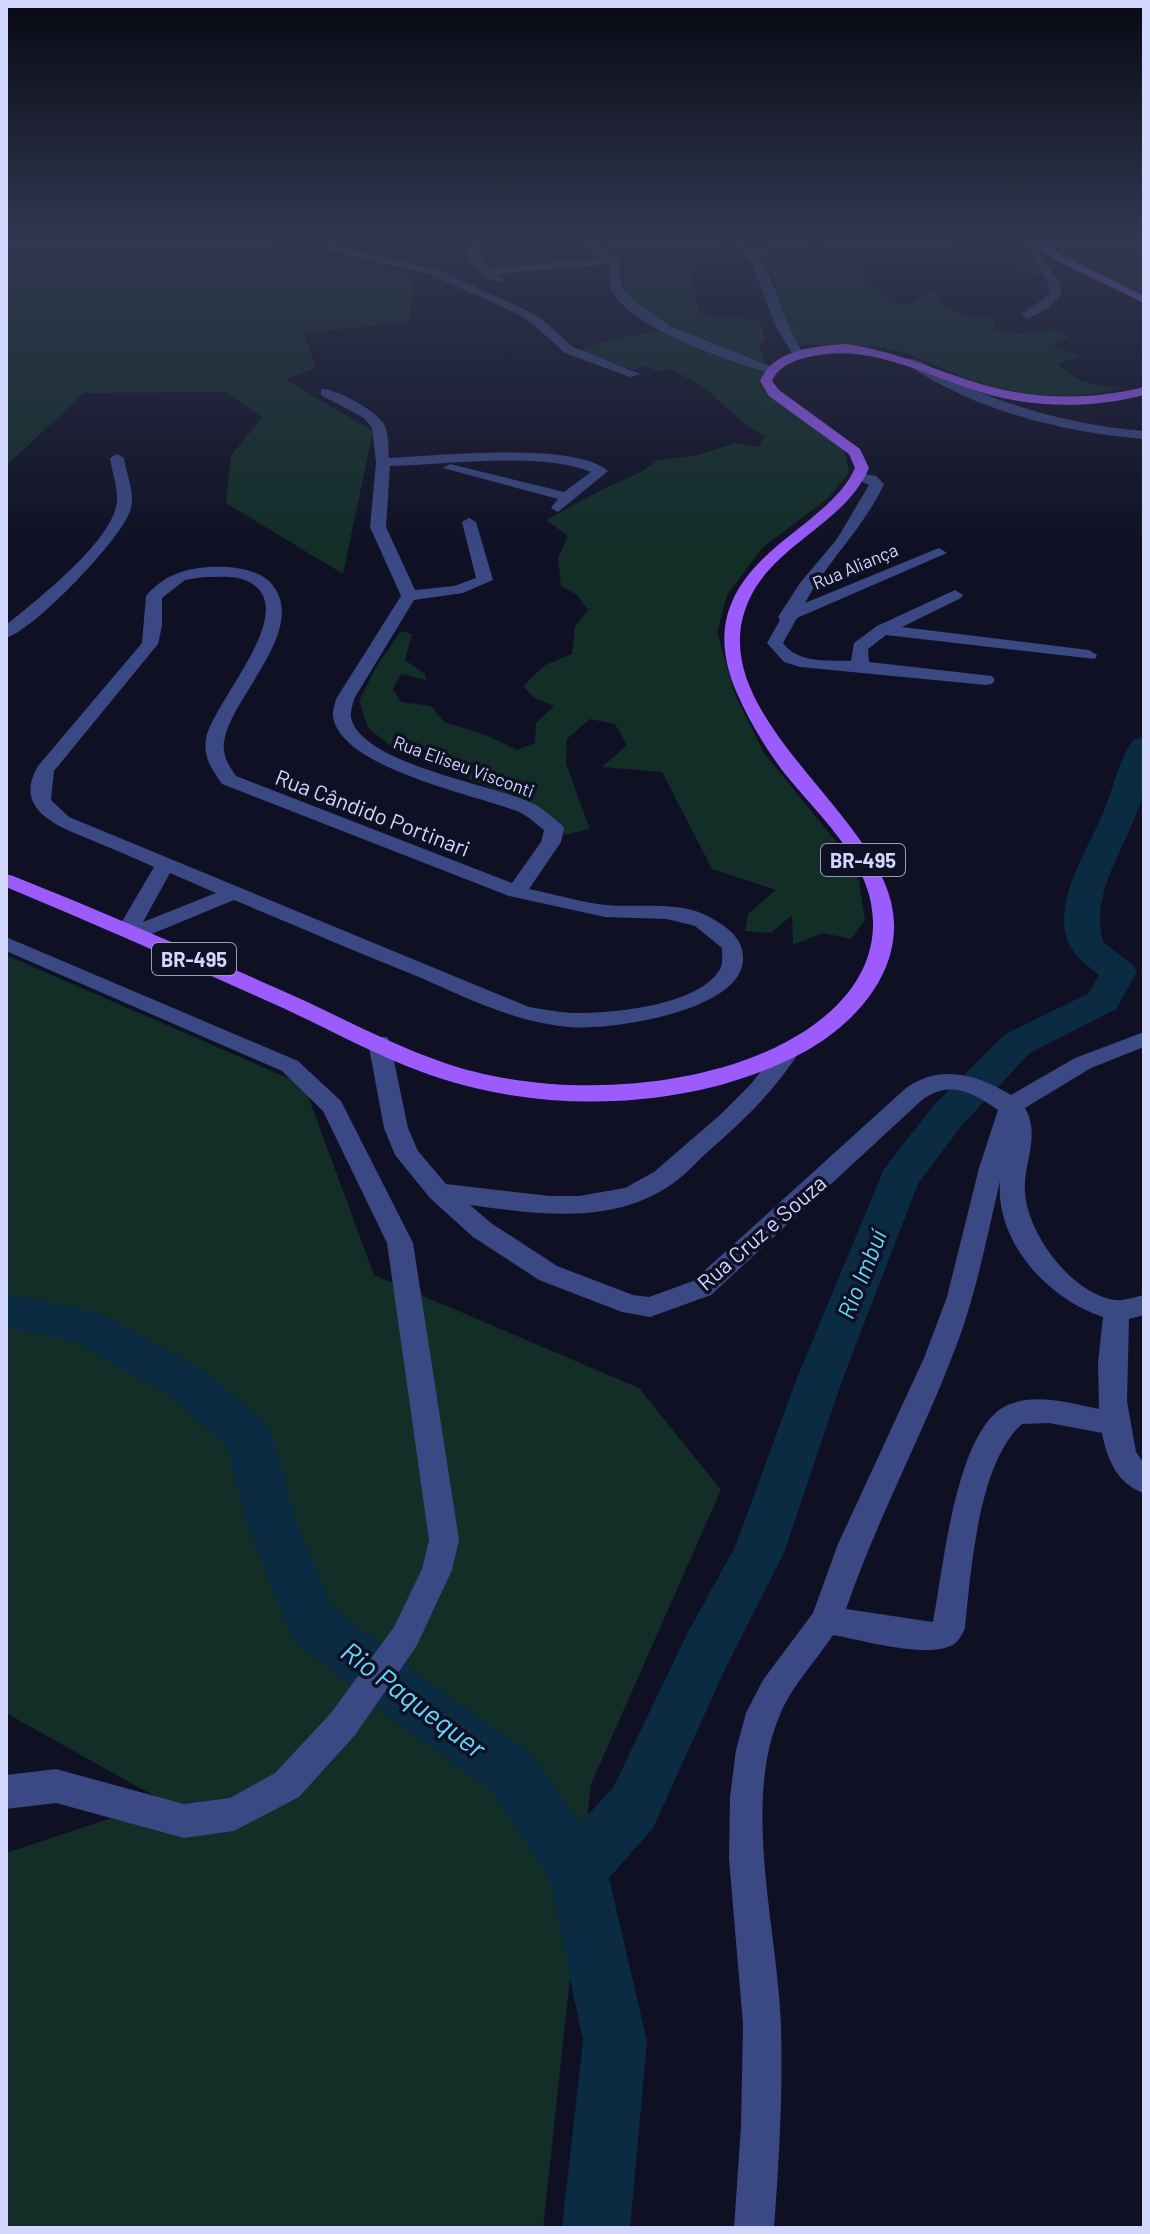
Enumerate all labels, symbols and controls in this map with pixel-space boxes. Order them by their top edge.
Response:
street label: Rua Aliança [809,538,901,594]
street label: Rua Eliseu Visconti [391,730,537,802]
street label: Rua Cândido Portinari [272,763,474,861]
road number: BR-495 [821,844,905,876]
road number: BR-495 [152,943,236,975]
street label: Rua Cruz e Souza [691,1169,831,1295]
water label: Rio Imbuí [830,1224,893,1323]
water label: Rio Paquequer [335,1634,494,1765]

